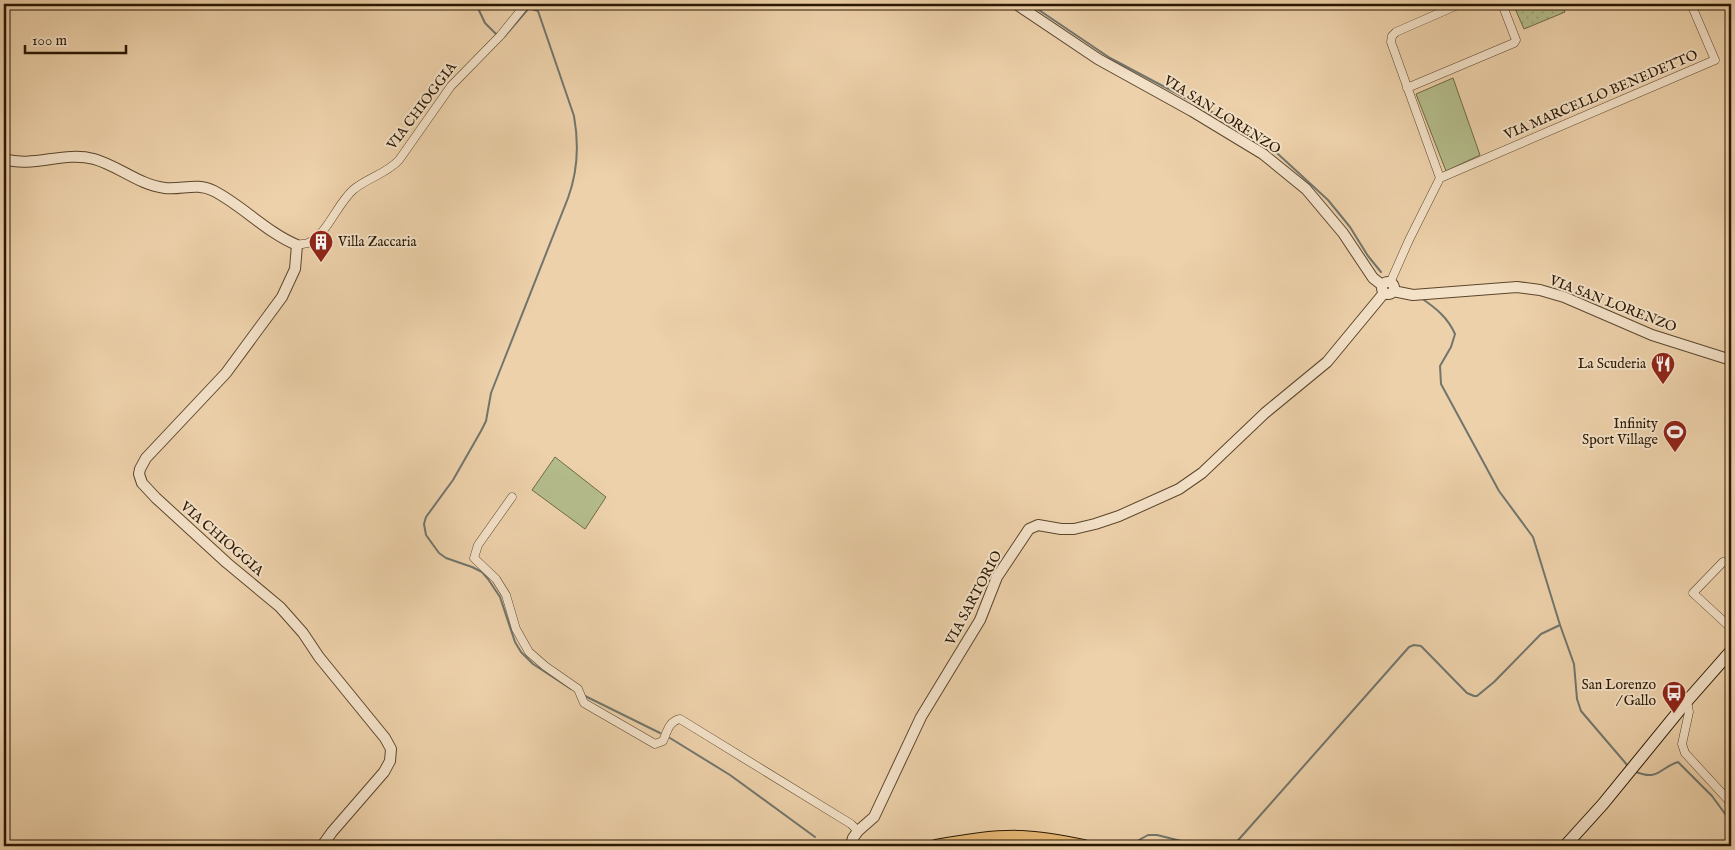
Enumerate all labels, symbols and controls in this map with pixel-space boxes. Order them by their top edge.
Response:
scale bar [25,22,126,54]
text: 100 m [32,31,68,50]
street label: VIA MARCELLO BENEDETTO [1501,46,1701,144]
street label: VIA CHIOGGIA [383,58,461,154]
street label: VIA SAN LORENZO [1159,71,1284,159]
building icon: Villa Zaccaria [308,229,334,263]
place label: Villa Zaccaria [337,233,418,251]
street label: VIA SAN LORENZO [1546,271,1679,337]
restaurant icon: La Scuderia [1650,351,1676,385]
place label: La Scuderia [1578,355,1647,373]
place label: Infinity Sport Village [1582,415,1659,449]
sports icon: Infinity Sport Village [1662,419,1688,453]
street label: VIA CHIOGGIA [176,497,268,581]
street label: VIA SARTORIO [941,547,1007,649]
place label: San Lorenzo / Gallo [1582,676,1656,710]
bus stop icon: San Lorenzo / Gallo [1661,680,1687,714]

